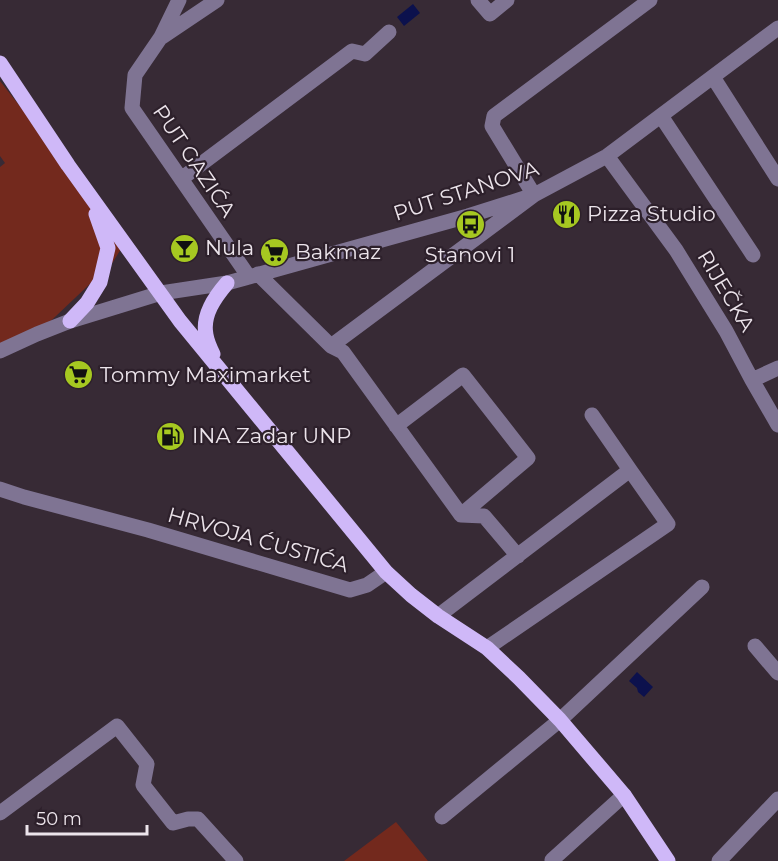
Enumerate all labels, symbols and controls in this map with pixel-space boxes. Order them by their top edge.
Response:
street label: PUT GAZIĆA [148,100,242,222]
street label: PUT STANOVA [390,155,542,226]
restaurant icon: Pizza Studio [550,198,582,230]
place label: Pizza Studio [587,201,716,226]
bus stop icon: Stanovi 1 [454,208,486,240]
bar icon: Nula [168,232,200,264]
place label: Nula [205,235,254,260]
supermarket icon: Bakmaz [258,236,290,268]
place label: Bakmaz [295,239,381,264]
place label: Stanovi 1 [425,242,515,267]
street label: RIJEČKA [692,246,761,337]
supermarket icon: Tommy Maximarket [63,359,95,391]
place label: Tommy Maximarket [100,362,311,387]
fuel station icon: INA Zadar UNP [155,420,187,452]
place label: INA Zadar UNP [192,423,351,448]
street label: HRVOJA ĆUSTIĆA [165,502,352,578]
scale bar [27,798,147,836]
text: 50 m [36,808,82,830]

